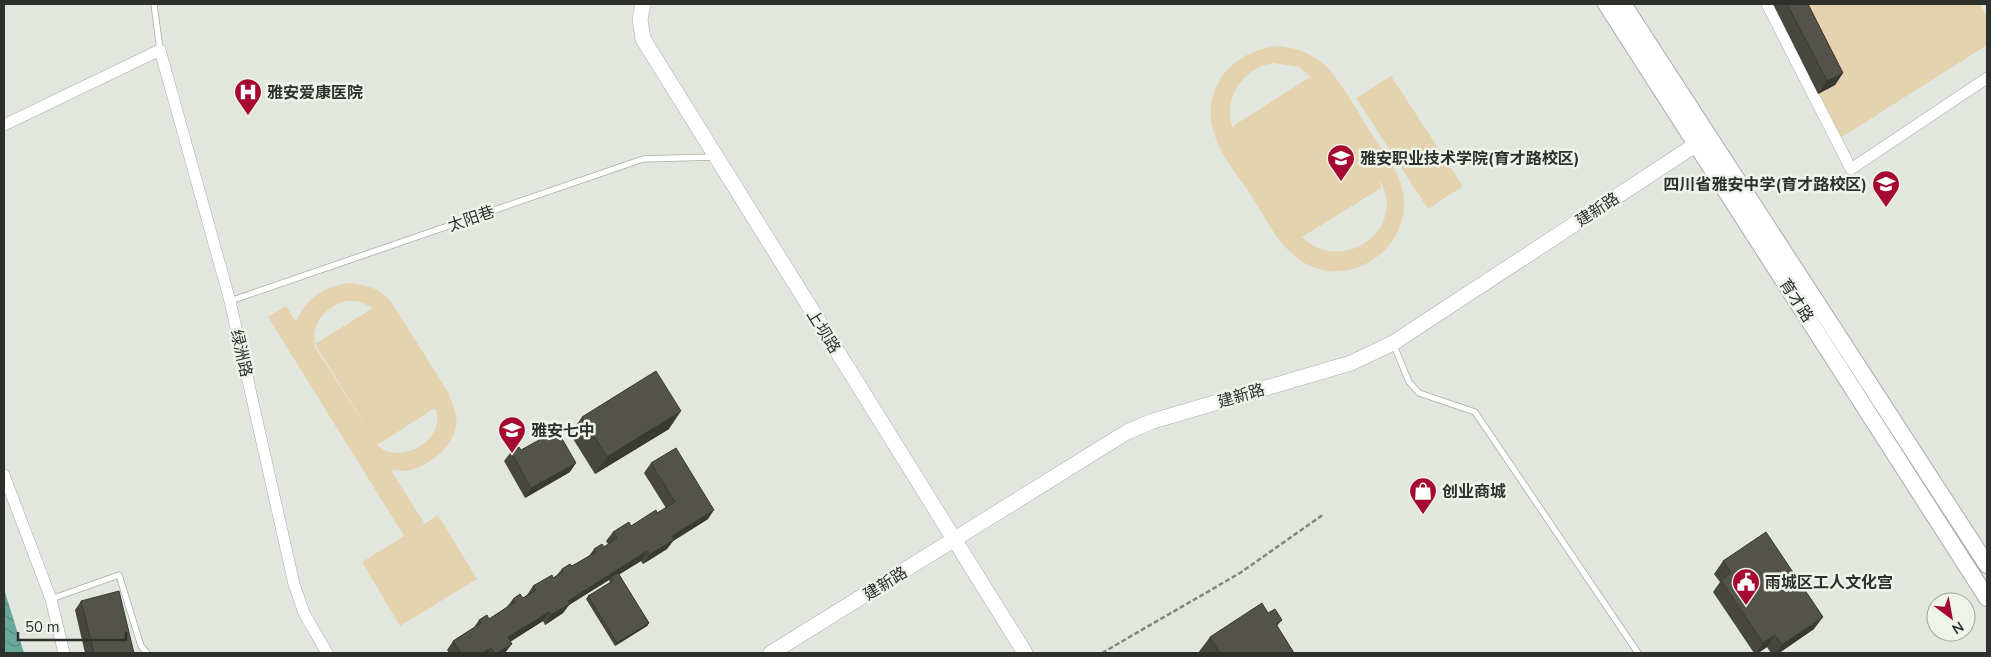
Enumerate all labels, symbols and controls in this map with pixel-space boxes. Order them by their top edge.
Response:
hospital icon: 雅安爱康医院 [233,77,263,116]
place label: 雅安爱康医院 [267,82,363,104]
school or university icon: 雅安职业技术学院(育才路校区) [1326,143,1356,182]
place label: 雅安职业技术学院(育才路校区) [1360,148,1579,170]
school or university icon: 四川省雅安中学(育才路校区) [1871,169,1901,208]
place label: 四川省雅安中学(育才路校区) [1664,174,1867,196]
street label: 建新路 [1571,188,1624,232]
street label: 太阳巷 [445,201,498,237]
street label: 育才路 [1774,274,1818,327]
street label: 上坝路 [801,305,845,358]
street label: 绿洲路 [225,327,257,379]
street label: 建新路 [1215,379,1267,413]
school or university icon: 雅安七中 [497,415,527,454]
place label: 雅安七中 [531,420,595,442]
shop icon: 创业商城 [1408,476,1438,515]
place label: 创业商城 [1442,481,1506,503]
street label: 建新路 [859,562,912,606]
public building icon: 雨城区工人文化宫 [1731,567,1761,606]
place label: 雨城区工人文化宫 [1765,572,1893,594]
north arrow [1926,592,1976,642]
scale bar [18,610,125,642]
text: 50 m [25,617,60,637]
text: N [1948,617,1967,638]

